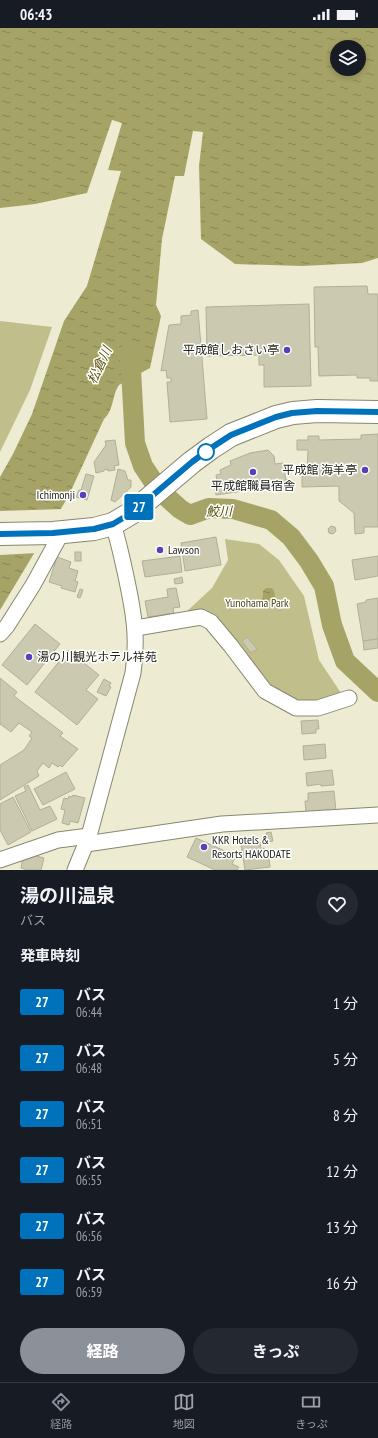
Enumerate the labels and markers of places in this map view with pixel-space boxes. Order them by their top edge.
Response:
place label: 平成館しおさい亭 [183,342,279,357]
marker: 平成館しおさい亭 [282,345,292,355]
unlabelled marker [197,443,215,461]
place label: 平成館 海羊亭 [282,462,357,477]
marker: 平成館 海羊亭 [360,465,370,475]
marker: 平成館職員宿舎 [248,467,258,477]
place label: 平成館職員宿舎 [211,478,295,493]
place label: Ichimonji [37,487,75,502]
marker: Ichimonji [78,490,88,500]
place label: Lawson [168,542,199,557]
marker: Lawson [155,545,165,555]
place label: 湯の川観光ホテル祥苑 [37,649,157,664]
marker: 湯の川観光ホテル祥苑 [24,652,34,662]
place label: KKR Hotels & Resorts HAKODATE [212,832,291,861]
marker: KKR Hotels & Resorts HAKODATE [199,842,209,852]

